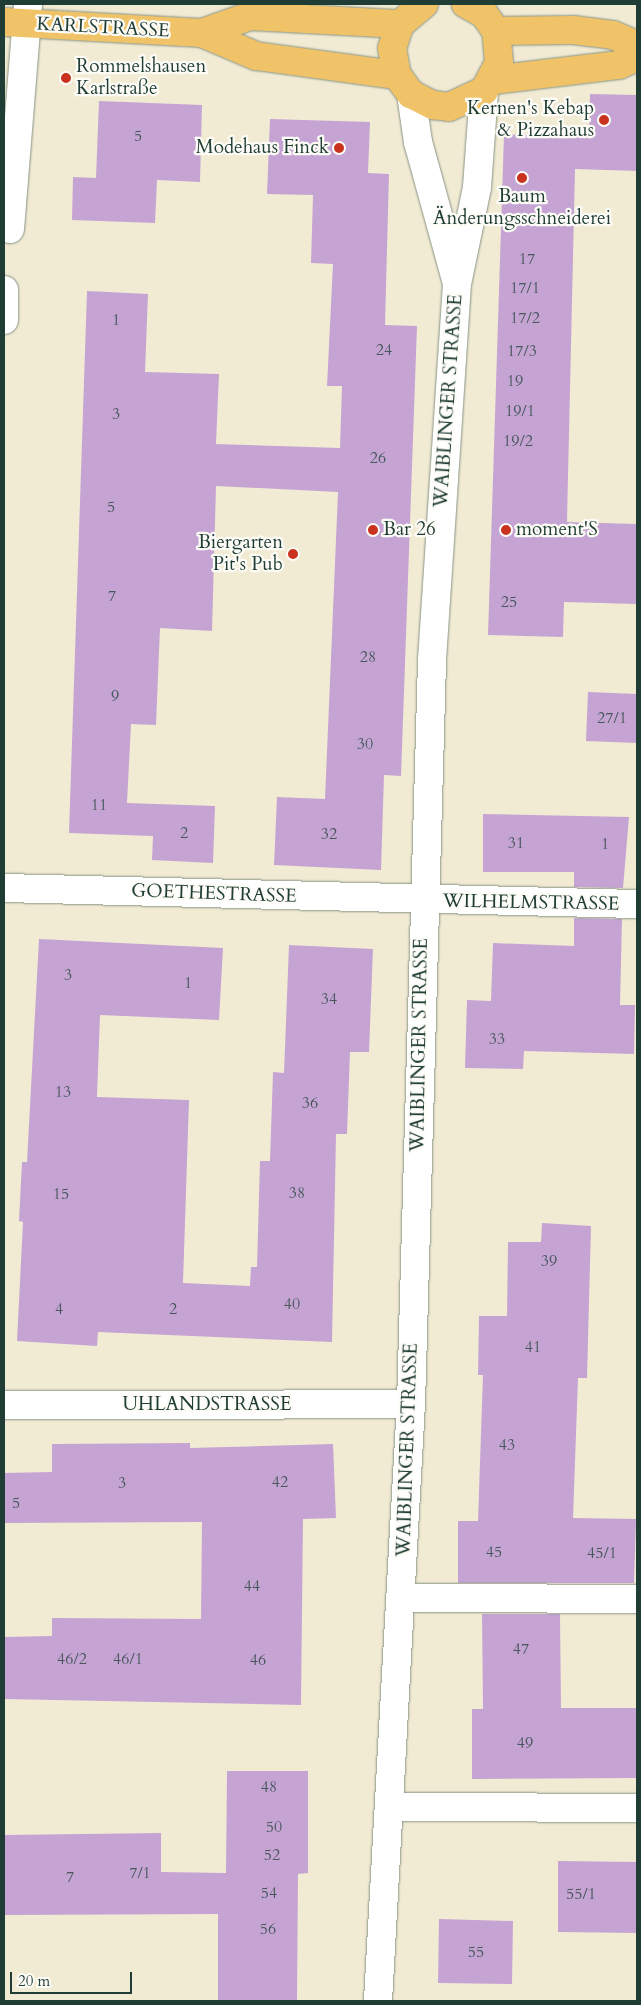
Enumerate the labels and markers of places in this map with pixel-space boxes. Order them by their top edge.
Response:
place label: Rommelshausen Karlstraße [76,56,206,100]
marker: Rommelshausen Karlstraße [60,72,72,84]
place label: Kernen's Kebap & Pizzahaus [467,98,594,142]
marker: Kernen's Kebap & Pizzahaus [598,114,610,126]
place label: Modehaus Finck [196,137,329,159]
marker: Modehaus Finck [333,142,345,154]
marker: Baum Änderungsschneiderei [516,172,528,184]
place label: Baum Änderungsschneiderei [433,186,611,230]
place label: Bar 26 [383,519,436,541]
place label: moment'S [516,519,598,541]
marker: Bar 26 [367,524,379,536]
marker: moment'S [500,524,512,536]
place label: Biergarten Pit's Pub [198,532,283,576]
marker: Biergarten Pit's Pub [287,548,299,560]

